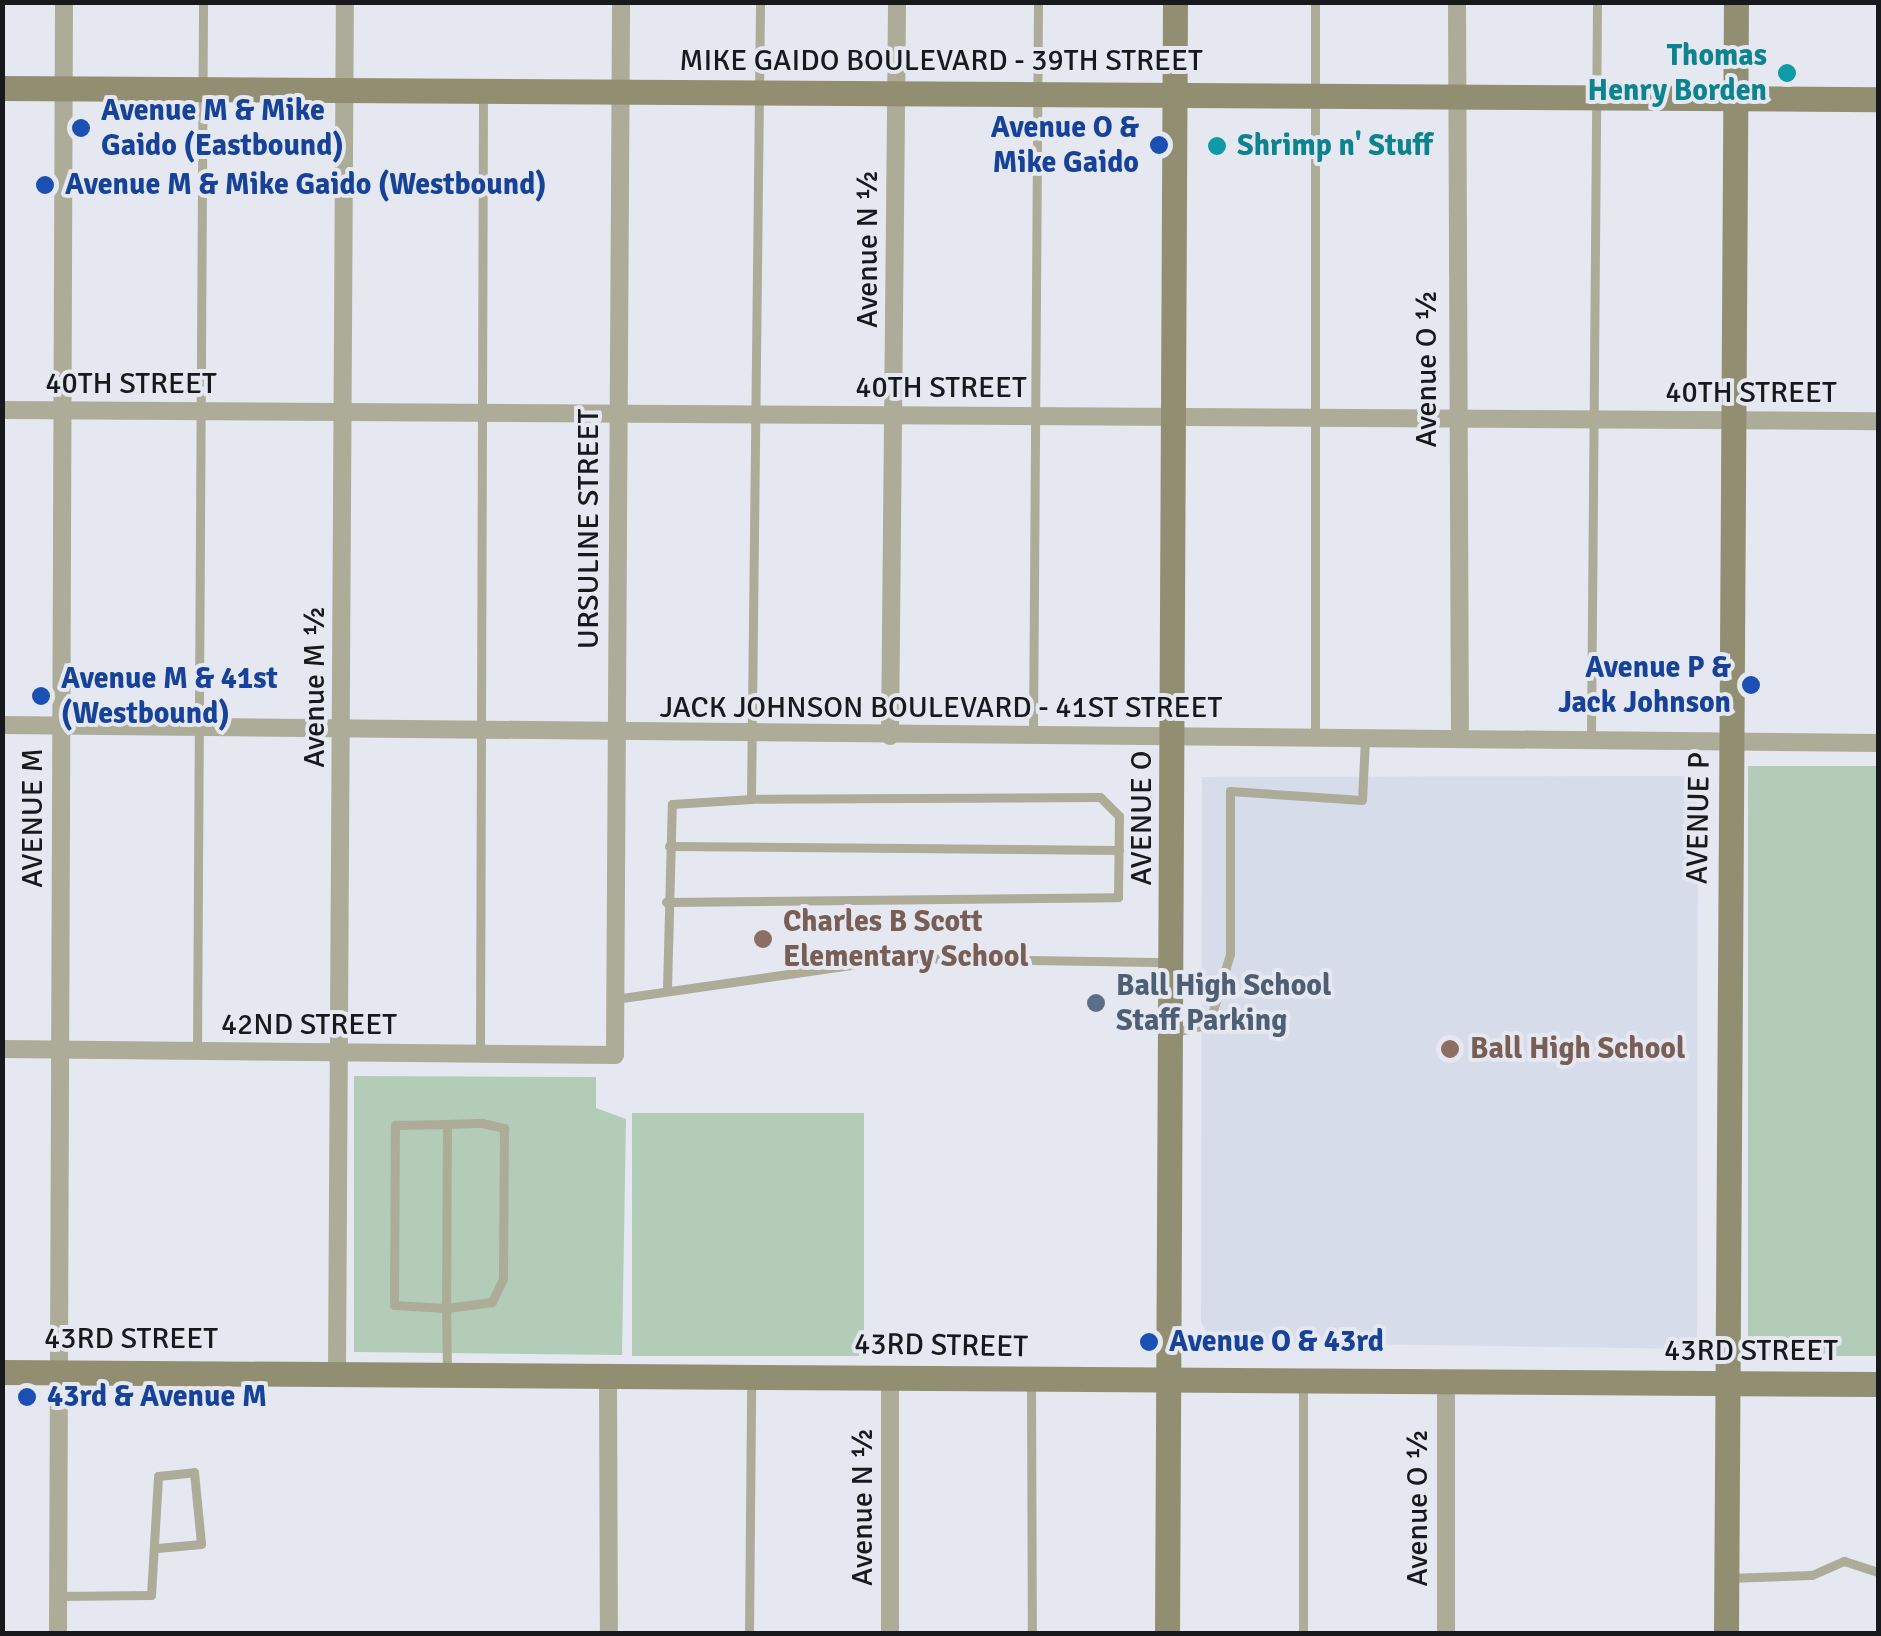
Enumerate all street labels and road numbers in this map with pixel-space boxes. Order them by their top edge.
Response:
street label: MIKE GAIDO BOULEVARD - 39TH STREET [679,43,1203,79]
street label: Avenue N ½ [850,170,886,328]
street label: Avenue O ½ [1409,290,1445,448]
street label: 40TH STREET [45,366,217,402]
street label: 40TH STREET [855,370,1027,406]
street label: 40TH STREET [1665,375,1837,411]
street label: URSULINE STREET [571,409,607,649]
street label: Avenue M ½ [297,606,333,768]
street label: JACK JOHNSON BOULEVARD - 41ST STREET [660,690,1222,726]
street label: AVENUE M [15,748,51,888]
street label: AVENUE O [1124,751,1160,885]
street label: AVENUE P [1680,752,1718,884]
street label: 42ND STREET [221,1007,397,1043]
street label: 43RD STREET [44,1321,218,1357]
street label: 43RD STREET [854,1326,1028,1366]
street label: 43RD STREET [1664,1333,1838,1369]
street label: Avenue N ½ [845,1428,881,1586]
street label: Avenue O ½ [1400,1429,1436,1587]

